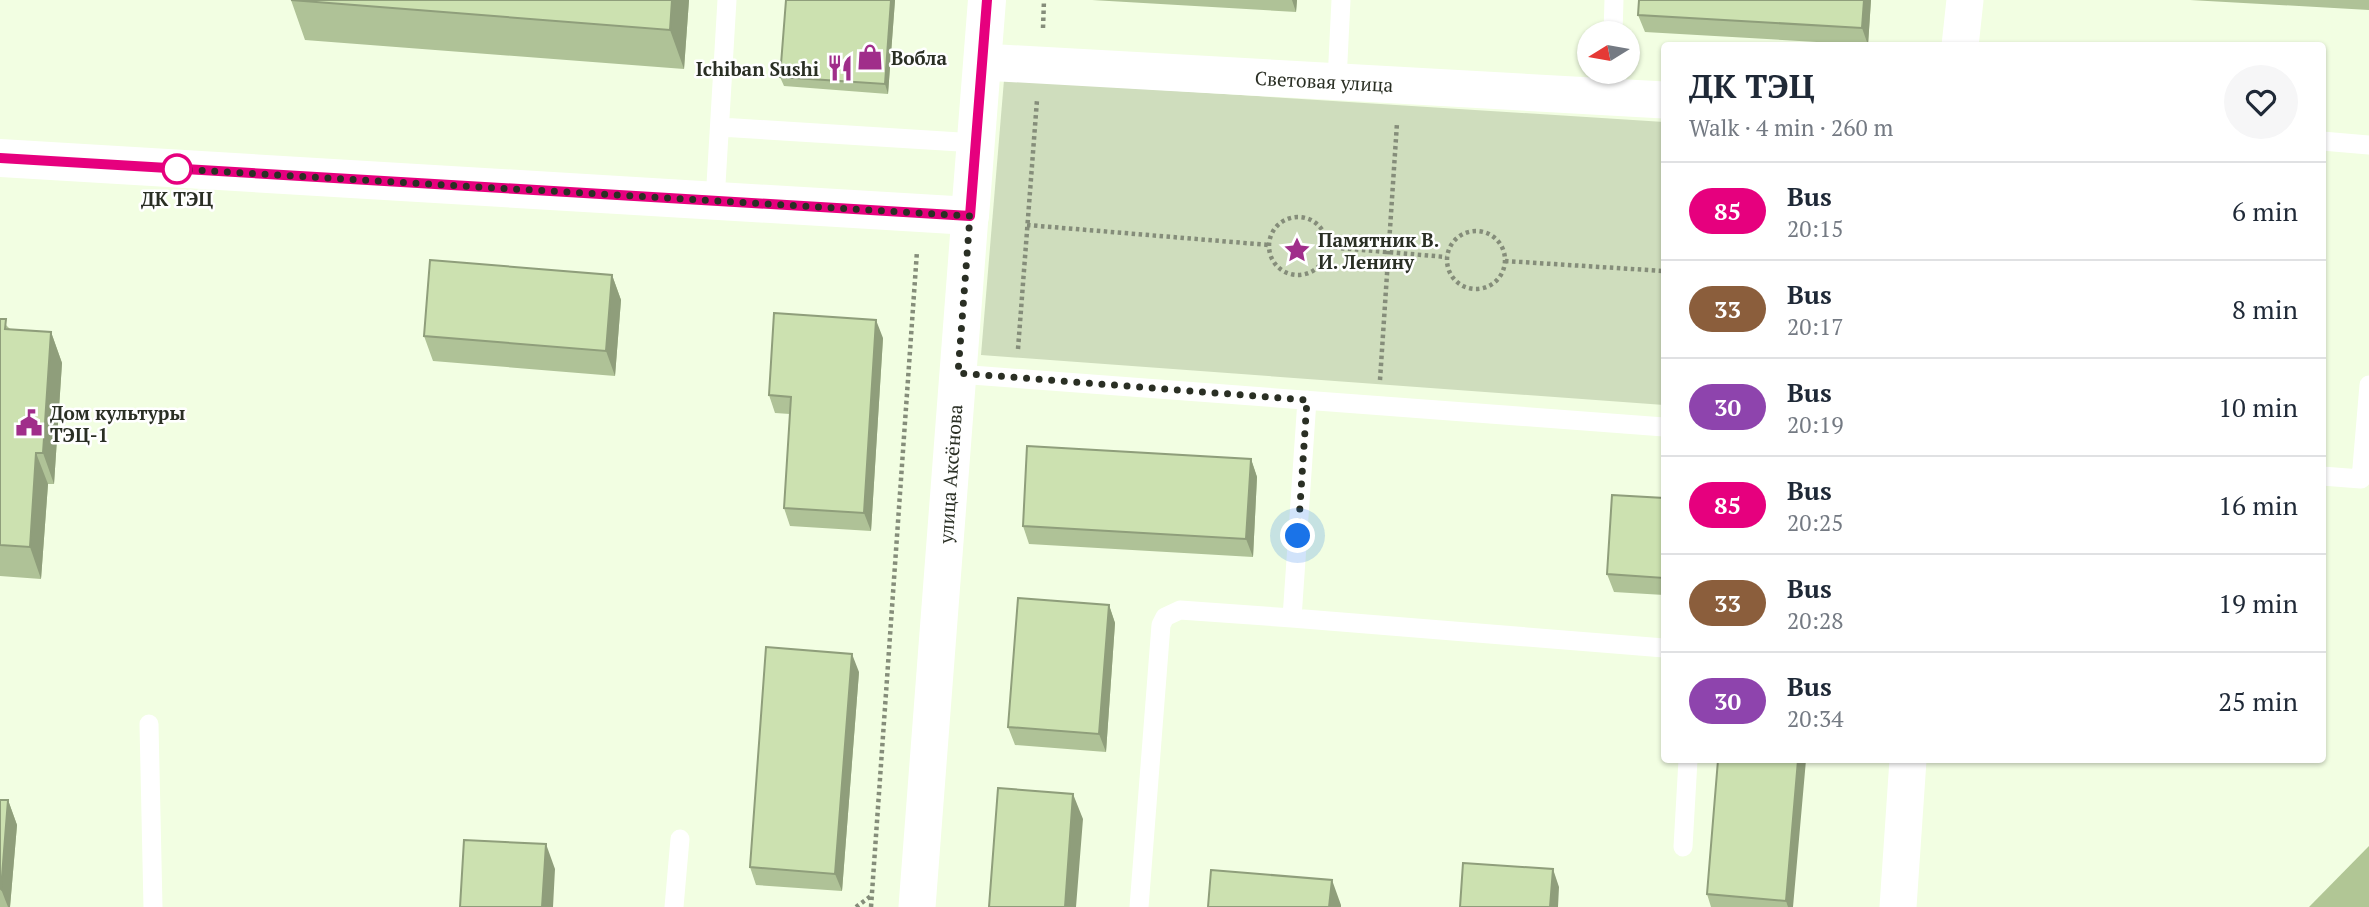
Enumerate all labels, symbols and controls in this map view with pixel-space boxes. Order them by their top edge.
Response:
north arrow [1577,21,1640,84]
map controls [1577,21,1640,84]
shop icon: Вобла [855,42,885,72]
place label: Вобла [891,45,948,70]
restaurant icon: Ichiban Sushi [825,53,855,83]
place label: Ichiban Sushi [696,56,819,81]
text: ДК ТЭЦ [1689,64,1814,107]
street label: Световая улица [1254,65,1394,97]
button: heart [2224,65,2298,139]
text: Walk · 4 min · 260 m [1689,112,1893,143]
marker: ДК ТЭЦ [162,154,192,184]
text: Bus [1787,179,1832,213]
place label: ДК ТЭЦ [141,186,213,211]
text: 6 min [2232,194,2298,228]
text: 85 [1714,195,1741,227]
text: 20:15 [1787,213,1844,244]
place label: Памятник В. И. Ленину [1318,227,1439,274]
place icon: Памятник В. И. Ленину [1282,235,1312,265]
text: Bus [1787,277,1832,311]
text: 8 min [2232,292,2298,326]
text: 33 [1714,293,1741,325]
text: 20:17 [1787,311,1844,342]
text: Bus [1787,375,1832,409]
text: 10 min [2218,390,2298,424]
text: 30 [1714,391,1741,423]
place label: Дом культуры ТЭЦ-1 [50,400,185,447]
street label: улица Аксёнова [933,403,967,545]
public building icon: Дом культуры ТЭЦ-1 [14,408,44,438]
text: 20:19 [1787,409,1844,440]
text: Bus [1787,473,1832,507]
text: 16 min [2218,488,2298,522]
text: 85 [1714,489,1741,521]
text: 20:25 [1787,507,1844,538]
your location [1280,518,1315,553]
text: Bus [1787,571,1832,605]
text: 19 min [2218,586,2298,620]
text: 33 [1714,587,1741,619]
text: 20:28 [1787,605,1844,636]
text: Bus [1787,669,1832,703]
text: 25 min [2218,684,2298,718]
text: 30 [1714,685,1741,717]
text: 20:34 [1787,703,1844,734]

